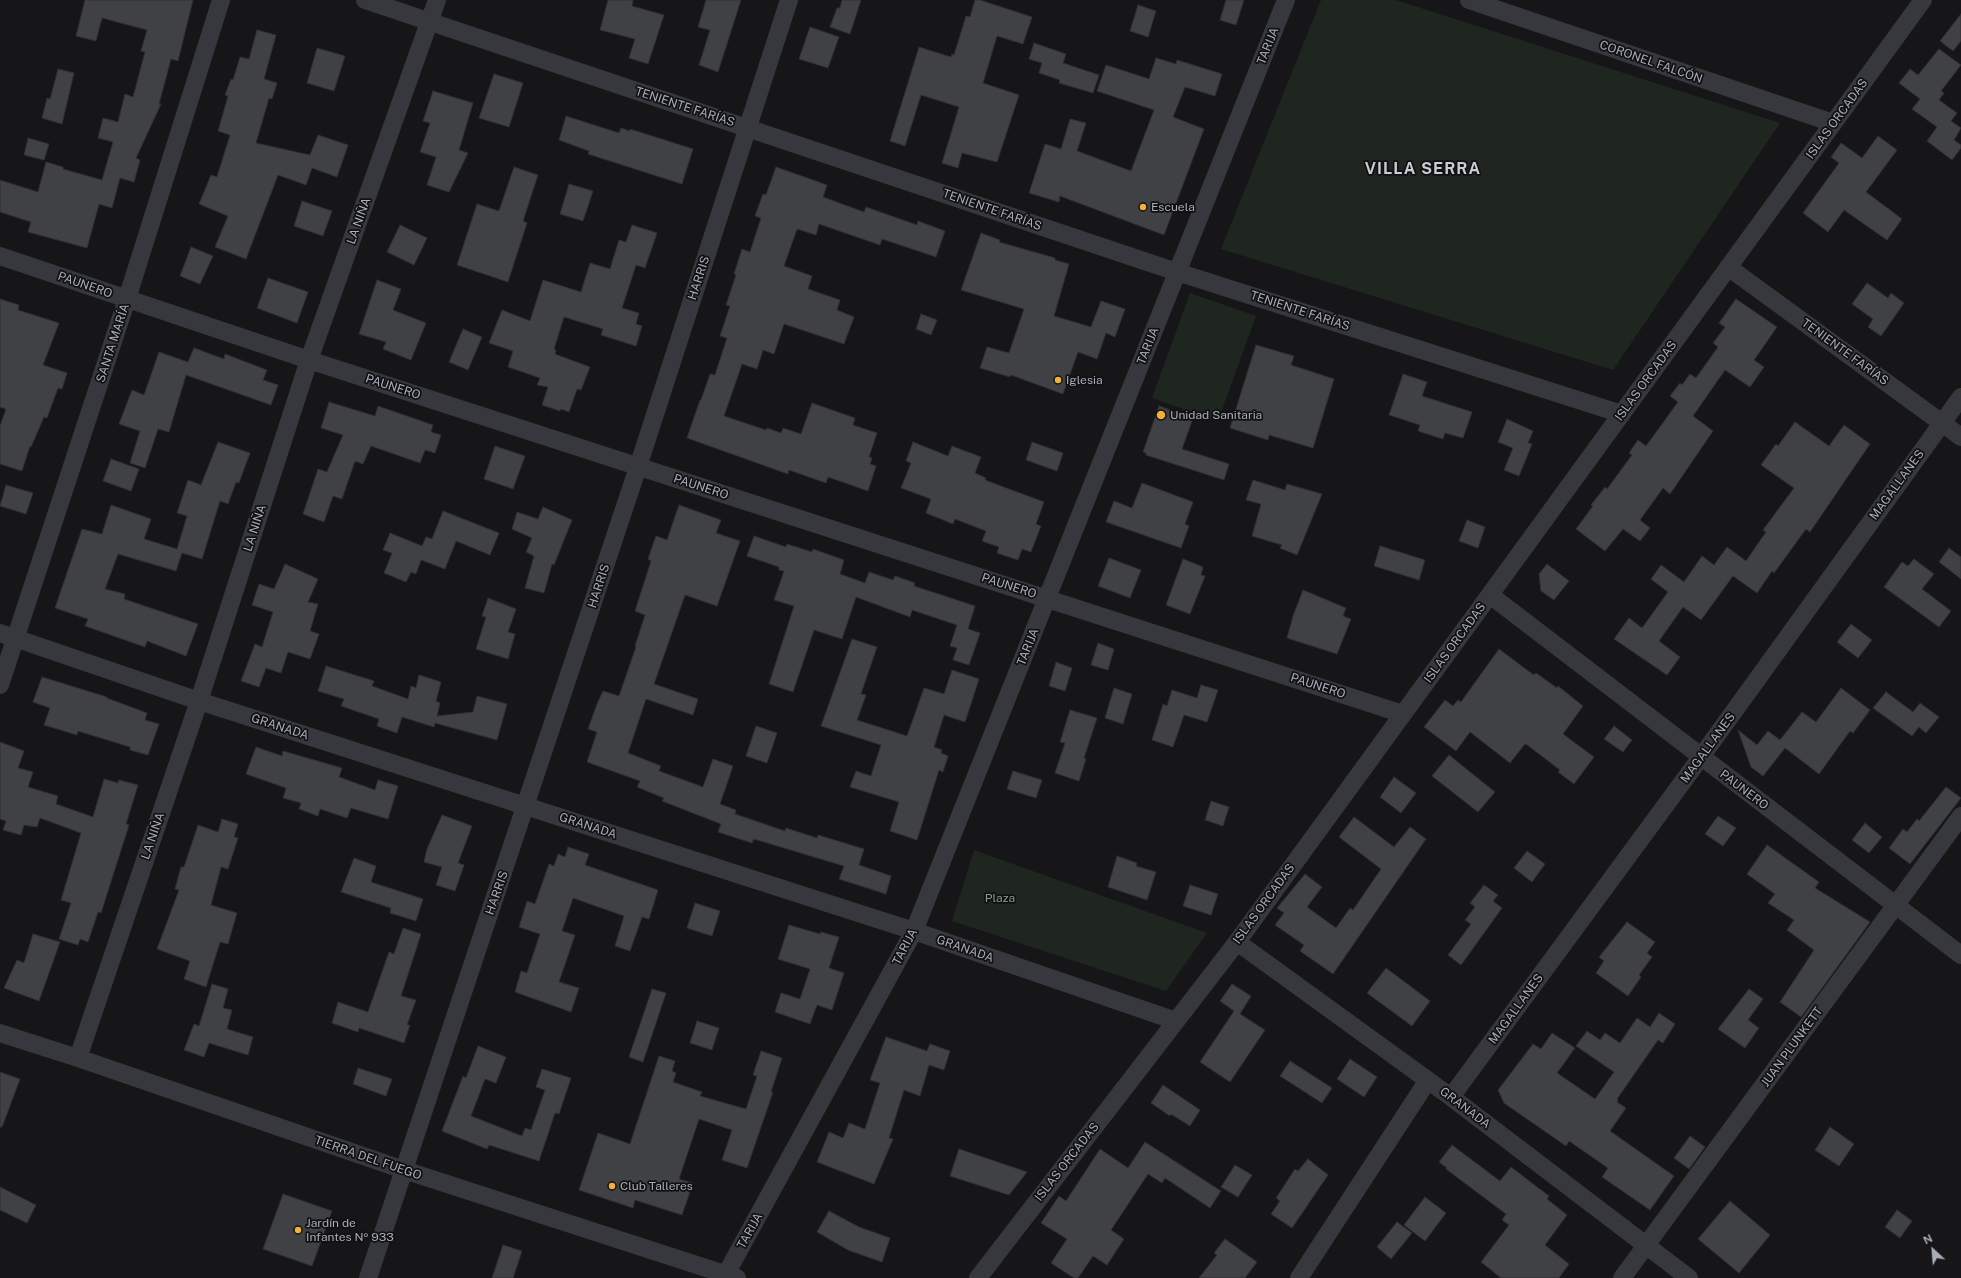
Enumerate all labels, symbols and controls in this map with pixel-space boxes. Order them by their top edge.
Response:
street label: TARIJA [1254,25,1282,67]
street label: CORONEL FALCÓN [1598,38,1704,86]
street label: ISLAS ORCADAS [1803,76,1871,162]
street label: TENIENTE FARÍAS [633,84,737,130]
district label: VILLA SERRA [1365,159,1481,179]
street label: TENIENTE FARÍAS [941,186,1043,234]
street label: LA NIÑA [344,196,374,246]
place label: Escuela [1151,200,1195,214]
marker: Escuela [1138,202,1148,212]
street label: HARRIS [685,254,713,302]
street label: PAUNERO [56,269,114,301]
street label: TENIENTE FARÍAS [1248,288,1352,334]
street label: SANTA MARÍA [93,302,133,384]
street label: TENIENTE FARÍAS [1799,316,1891,388]
street label: TARIJA [1134,325,1162,367]
street label: ISLAS ORCADAS [1612,338,1680,424]
street label: PAUNERO [364,371,422,403]
place label: Iglesia [1066,373,1103,387]
marker: Iglesia [1053,375,1063,385]
place label: Unidad Sanitaria [1170,408,1262,422]
marker: Unidad Sanitaria [1155,409,1167,421]
street label: MAGALLANES [1867,447,1927,523]
street label: PAUNERO [672,471,730,503]
street label: LA NIÑA [241,503,269,553]
street label: HARRIS [585,562,613,610]
street label: PAUNERO [980,570,1038,602]
street label: ISLAS ORCADAS [1421,600,1489,686]
street label: TARIJA [1014,626,1042,668]
street label: PAUNERO [1289,670,1347,702]
street label: MAGALLANES [1678,710,1738,786]
street label: GRANADA [249,711,311,743]
street label: PAUNERO [1717,767,1771,813]
street label: GRANADA [557,810,619,842]
street label: LA NIÑA [138,811,168,861]
street label: ISLAS ORCADAS [1230,861,1298,947]
street label: HARRIS [483,869,511,917]
park label: Plaza [985,891,1015,905]
street label: TARIJA [890,926,920,968]
street label: GRANADA [935,932,995,966]
street label: MAGALLANES [1486,971,1546,1047]
street label: JUAN PLUNKETT [1758,1004,1826,1090]
street label: GRANADA [1437,1084,1493,1132]
street label: ISLAS ORCADAS [1032,1120,1102,1204]
street label: TIERRA DEL FUEGO [313,1133,423,1183]
place label: Club Talleres [620,1179,693,1193]
marker: Club Talleres [607,1181,617,1191]
street label: TARIJA [734,1211,766,1251]
place label: Jardín de Infantes Nº 933 [306,1216,394,1244]
marker: Jardín de Infantes Nº 933 [293,1225,303,1235]
north arrow [1913,1230,1953,1270]
text: N [1921,1232,1934,1246]

